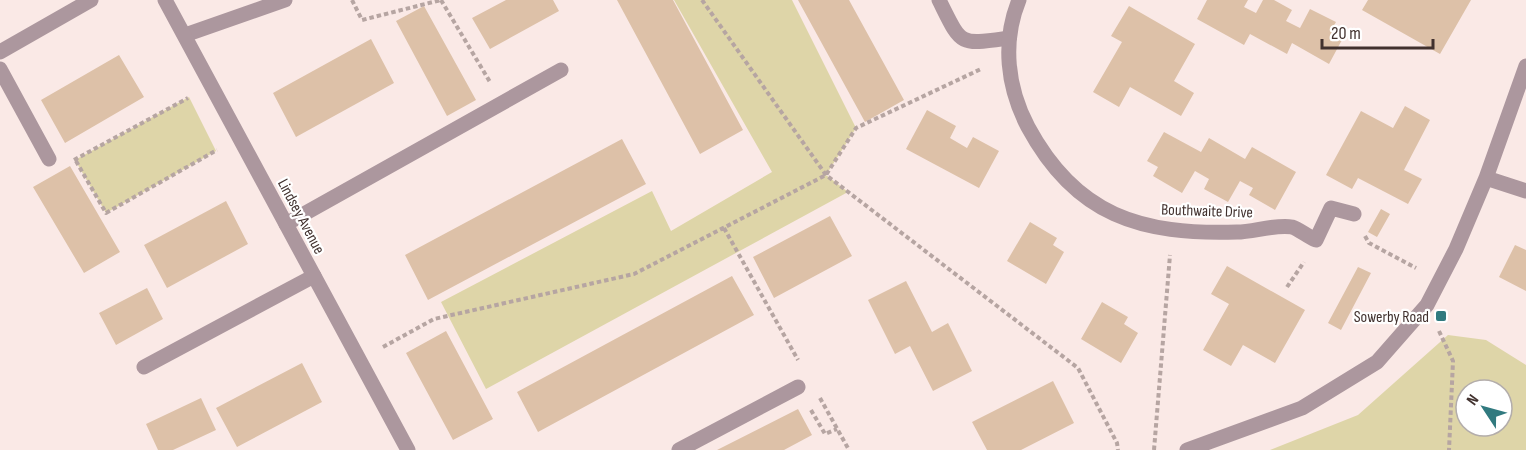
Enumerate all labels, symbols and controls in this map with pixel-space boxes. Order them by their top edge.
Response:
scale bar [1322,12,1433,50]
text: 20 m [1331,23,1361,44]
street label: Lindsey Avenue [273,176,328,258]
street label: Bouthwaite Drive [1161,200,1253,223]
place label: Sowerby Road [1354,308,1429,327]
marker: Sowerby Road [1434,309,1448,323]
north arrow [1454,378,1514,438]
text: N [1463,391,1483,409]

